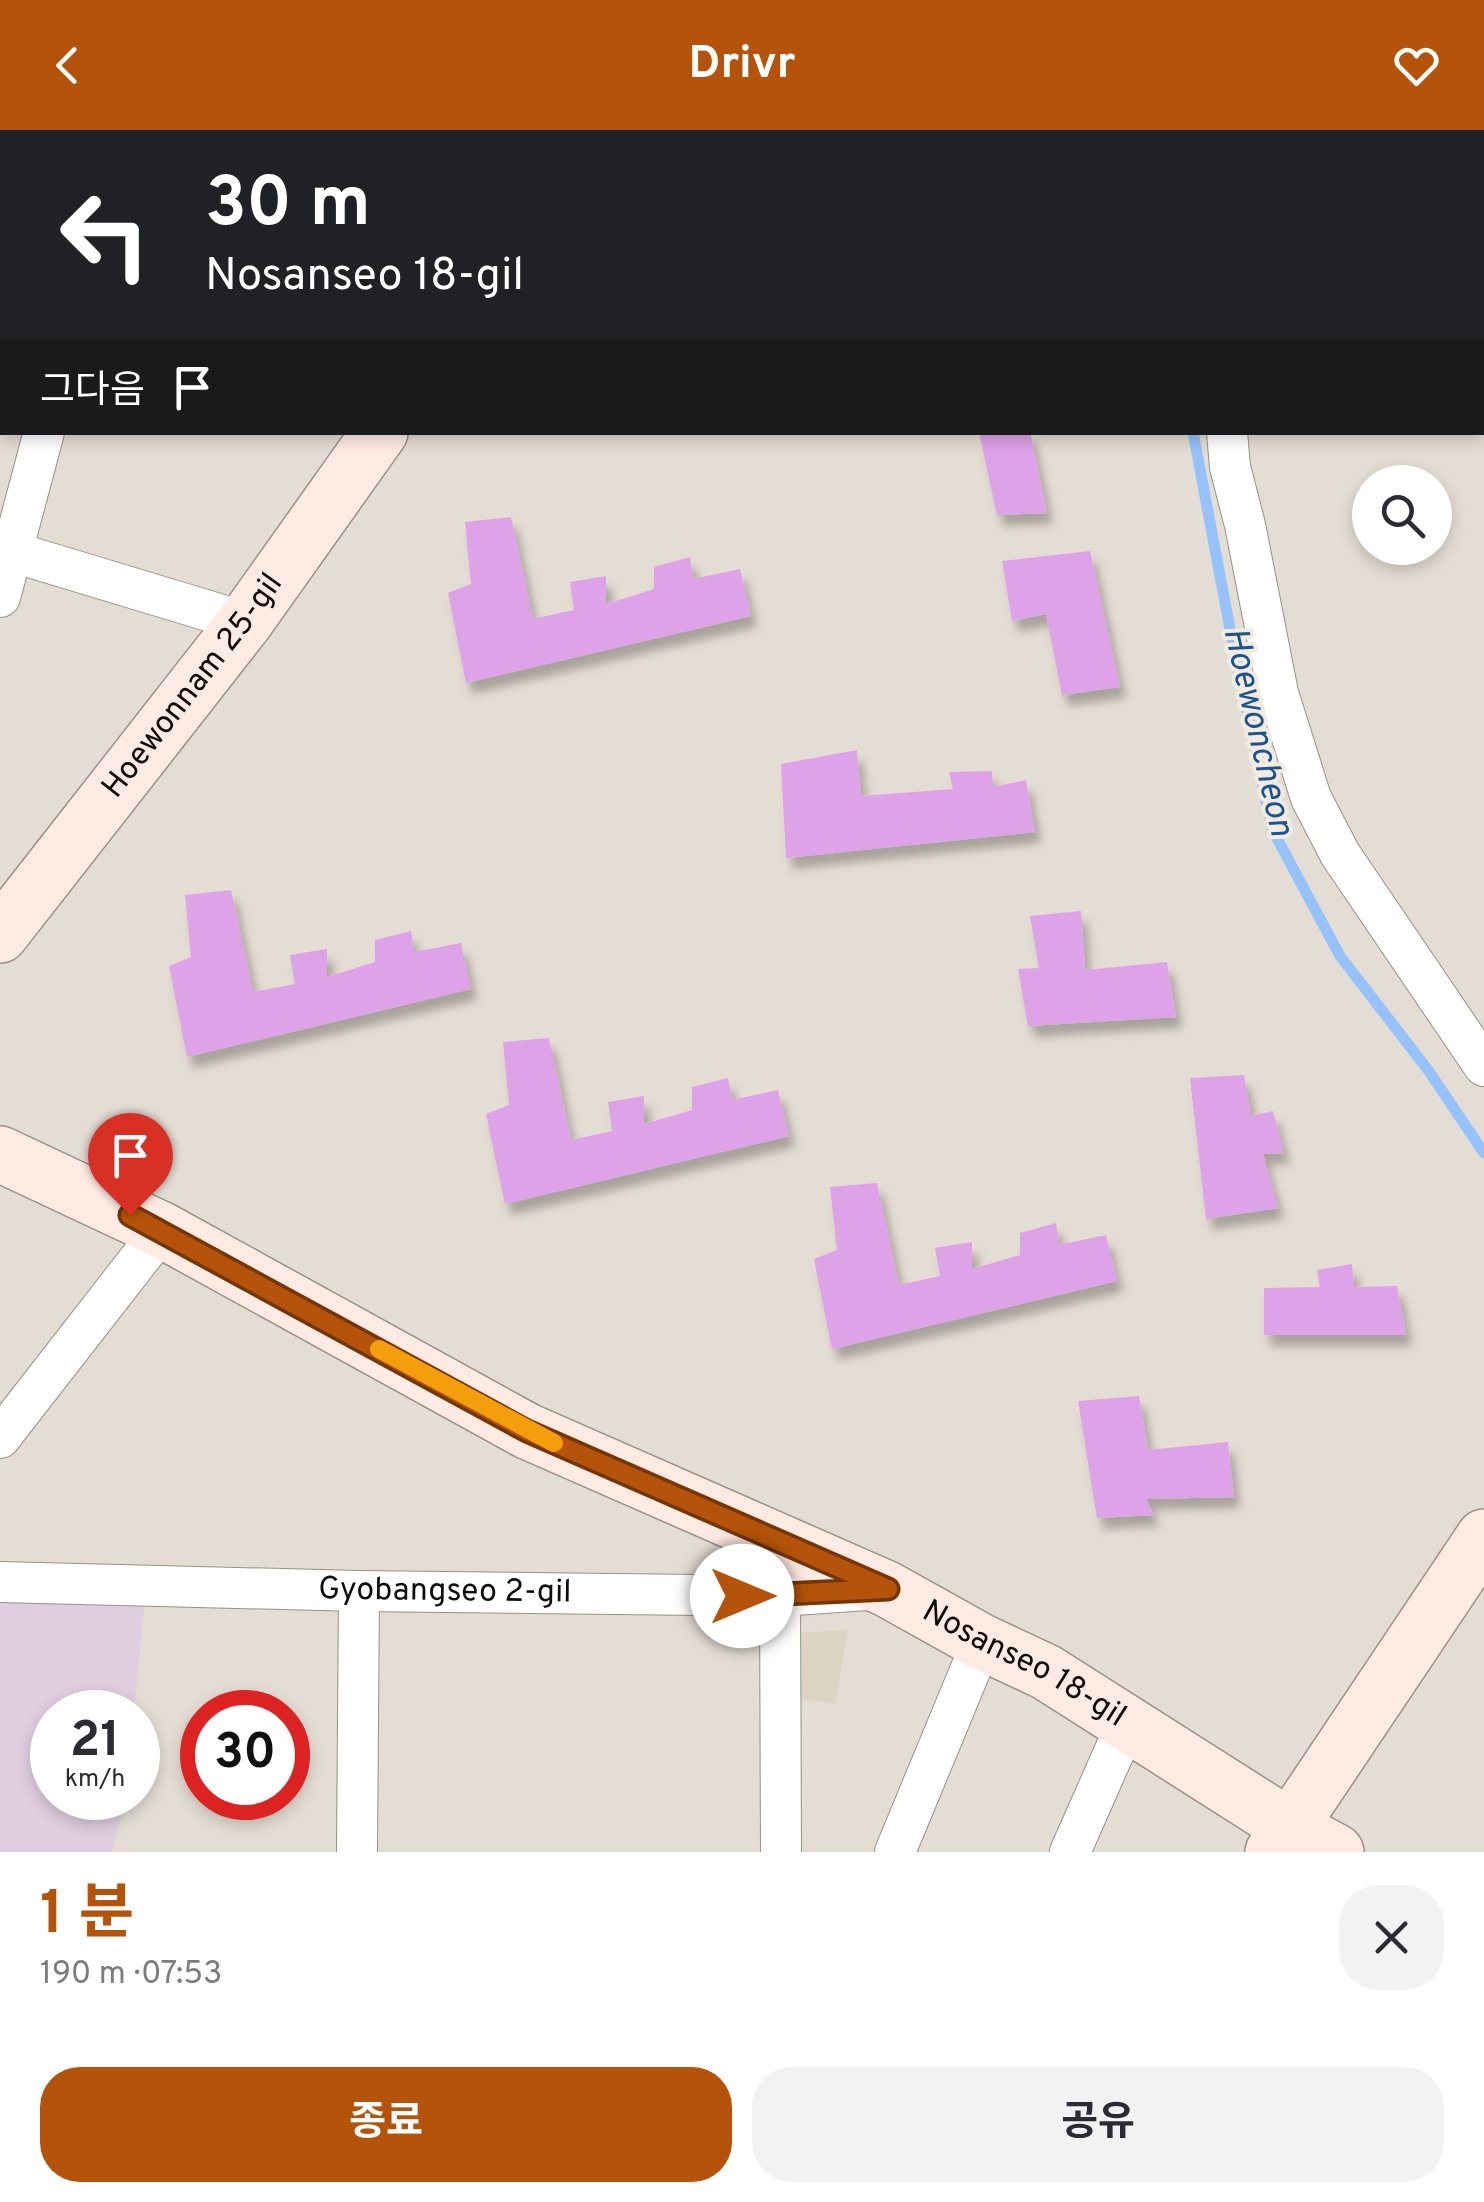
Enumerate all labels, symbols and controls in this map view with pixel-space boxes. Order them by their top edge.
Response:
text: Drivr [688,37,796,94]
icon: back [40,38,95,93]
icon: heart [1389,38,1444,93]
text: 30 m [205,162,371,251]
icon: left [40,170,170,300]
text: Nosanseo 18-gil [205,249,524,306]
icon: arrive [165,360,220,415]
text: 그다음 [40,368,145,417]
map controls [1352,465,1452,565]
button: search [1352,465,1452,565]
street label: Hoewonnam 25-gil [94,566,293,807]
water label: Hoewoncheon [1212,623,1302,841]
pin [88,1113,173,1216]
icon: arrive [103,1128,158,1183]
position arrow [690,1544,794,1648]
street label: Gyobangseo 2-gil [318,1570,572,1614]
street label: Nosanseo 18-gil [915,1592,1133,1737]
speed limit sign: 30 [180,1690,310,1820]
text: 21 [70,1711,120,1774]
text: km/h [65,1764,125,1796]
text: 1 분 [40,1879,134,1955]
button: close [1339,1885,1444,1990]
text: 190 m · 07:53 [40,1955,222,1995]
button: 종료 [40,2067,732,2182]
button: 공유 [752,2067,1444,2182]

